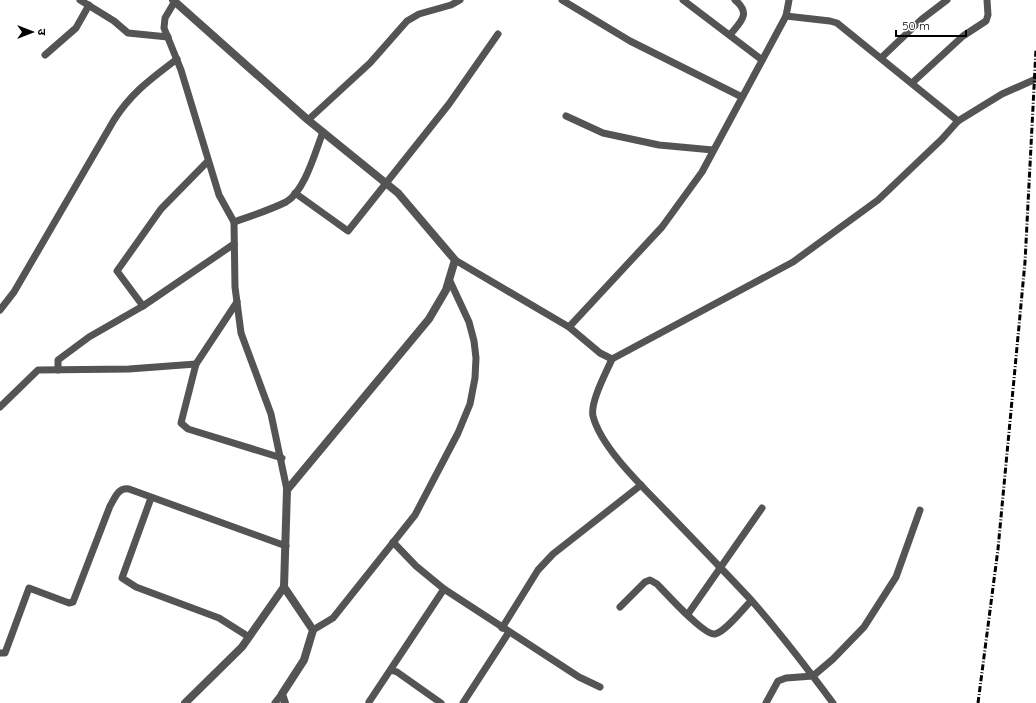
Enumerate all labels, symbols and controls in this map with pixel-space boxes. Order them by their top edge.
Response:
north arrow [12,12,52,52]
scale bar [896,12,966,38]
text: 50 m [902,18,930,33]
text: उ [35,29,49,36]

